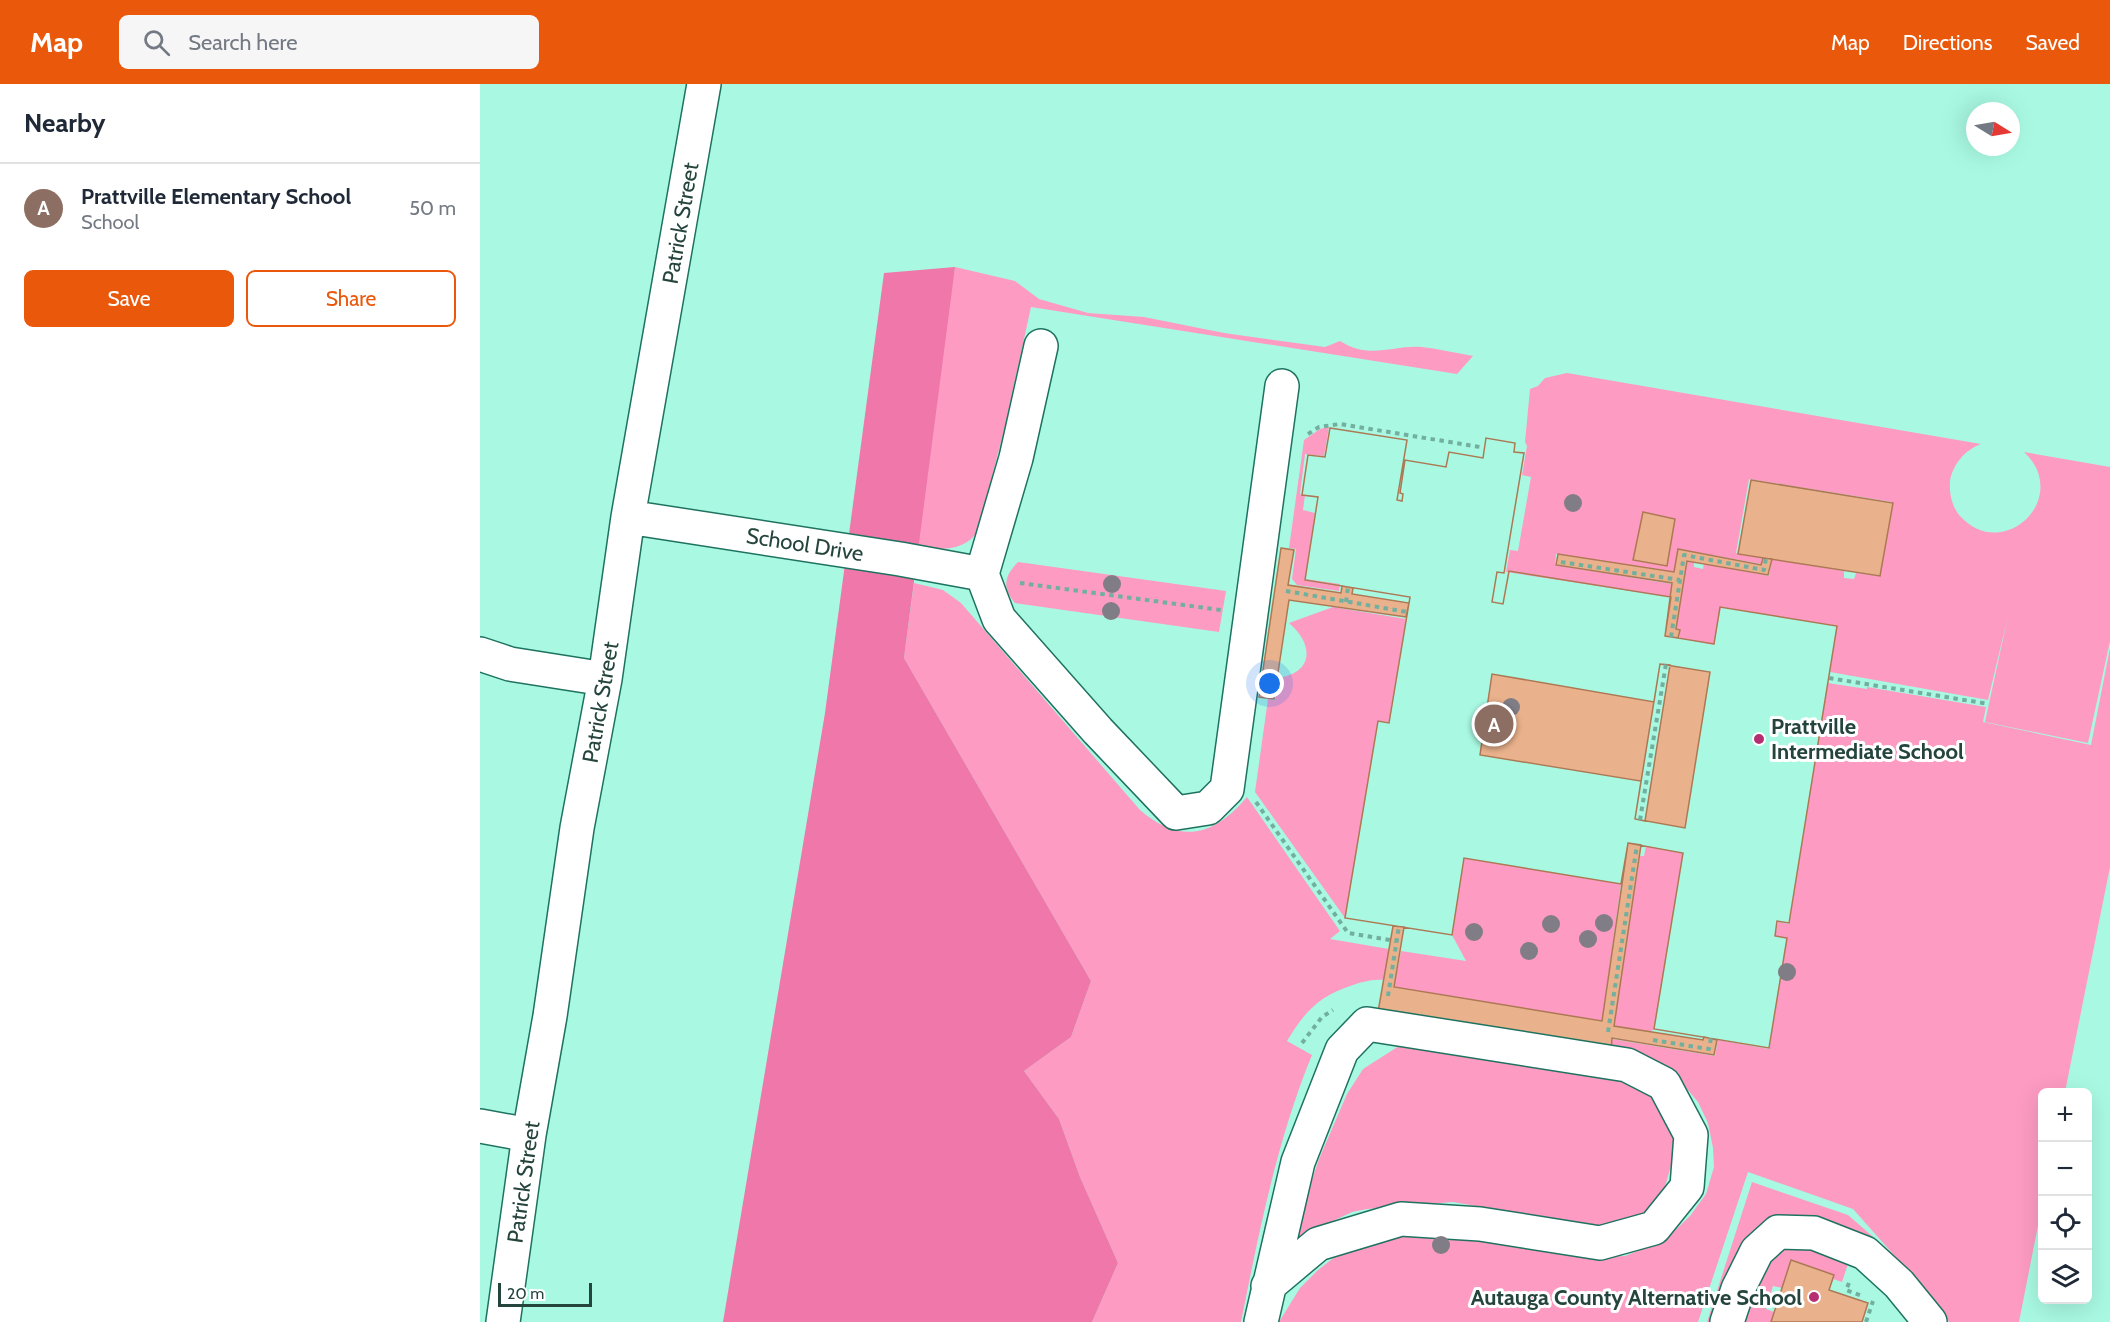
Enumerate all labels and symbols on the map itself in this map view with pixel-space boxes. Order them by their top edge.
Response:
north arrow [1966,102,2020,156]
street label: Patrick Street [657,160,705,286]
street label: School Drive [744,522,866,567]
street label: Patrick Street [577,639,625,765]
your location [1255,669,1284,698]
pin: A [1474,702,1514,746]
place label: Prattville Intermediate School [1771,713,1964,765]
marker: Prattville Intermediate School [1752,732,1766,746]
street label: Patrick Street [502,1119,546,1245]
scale bar [498,1280,592,1308]
place label: Autauga County Alternative School [1471,1284,1802,1311]
marker: Autauga County Alternative School [1807,1290,1821,1304]

